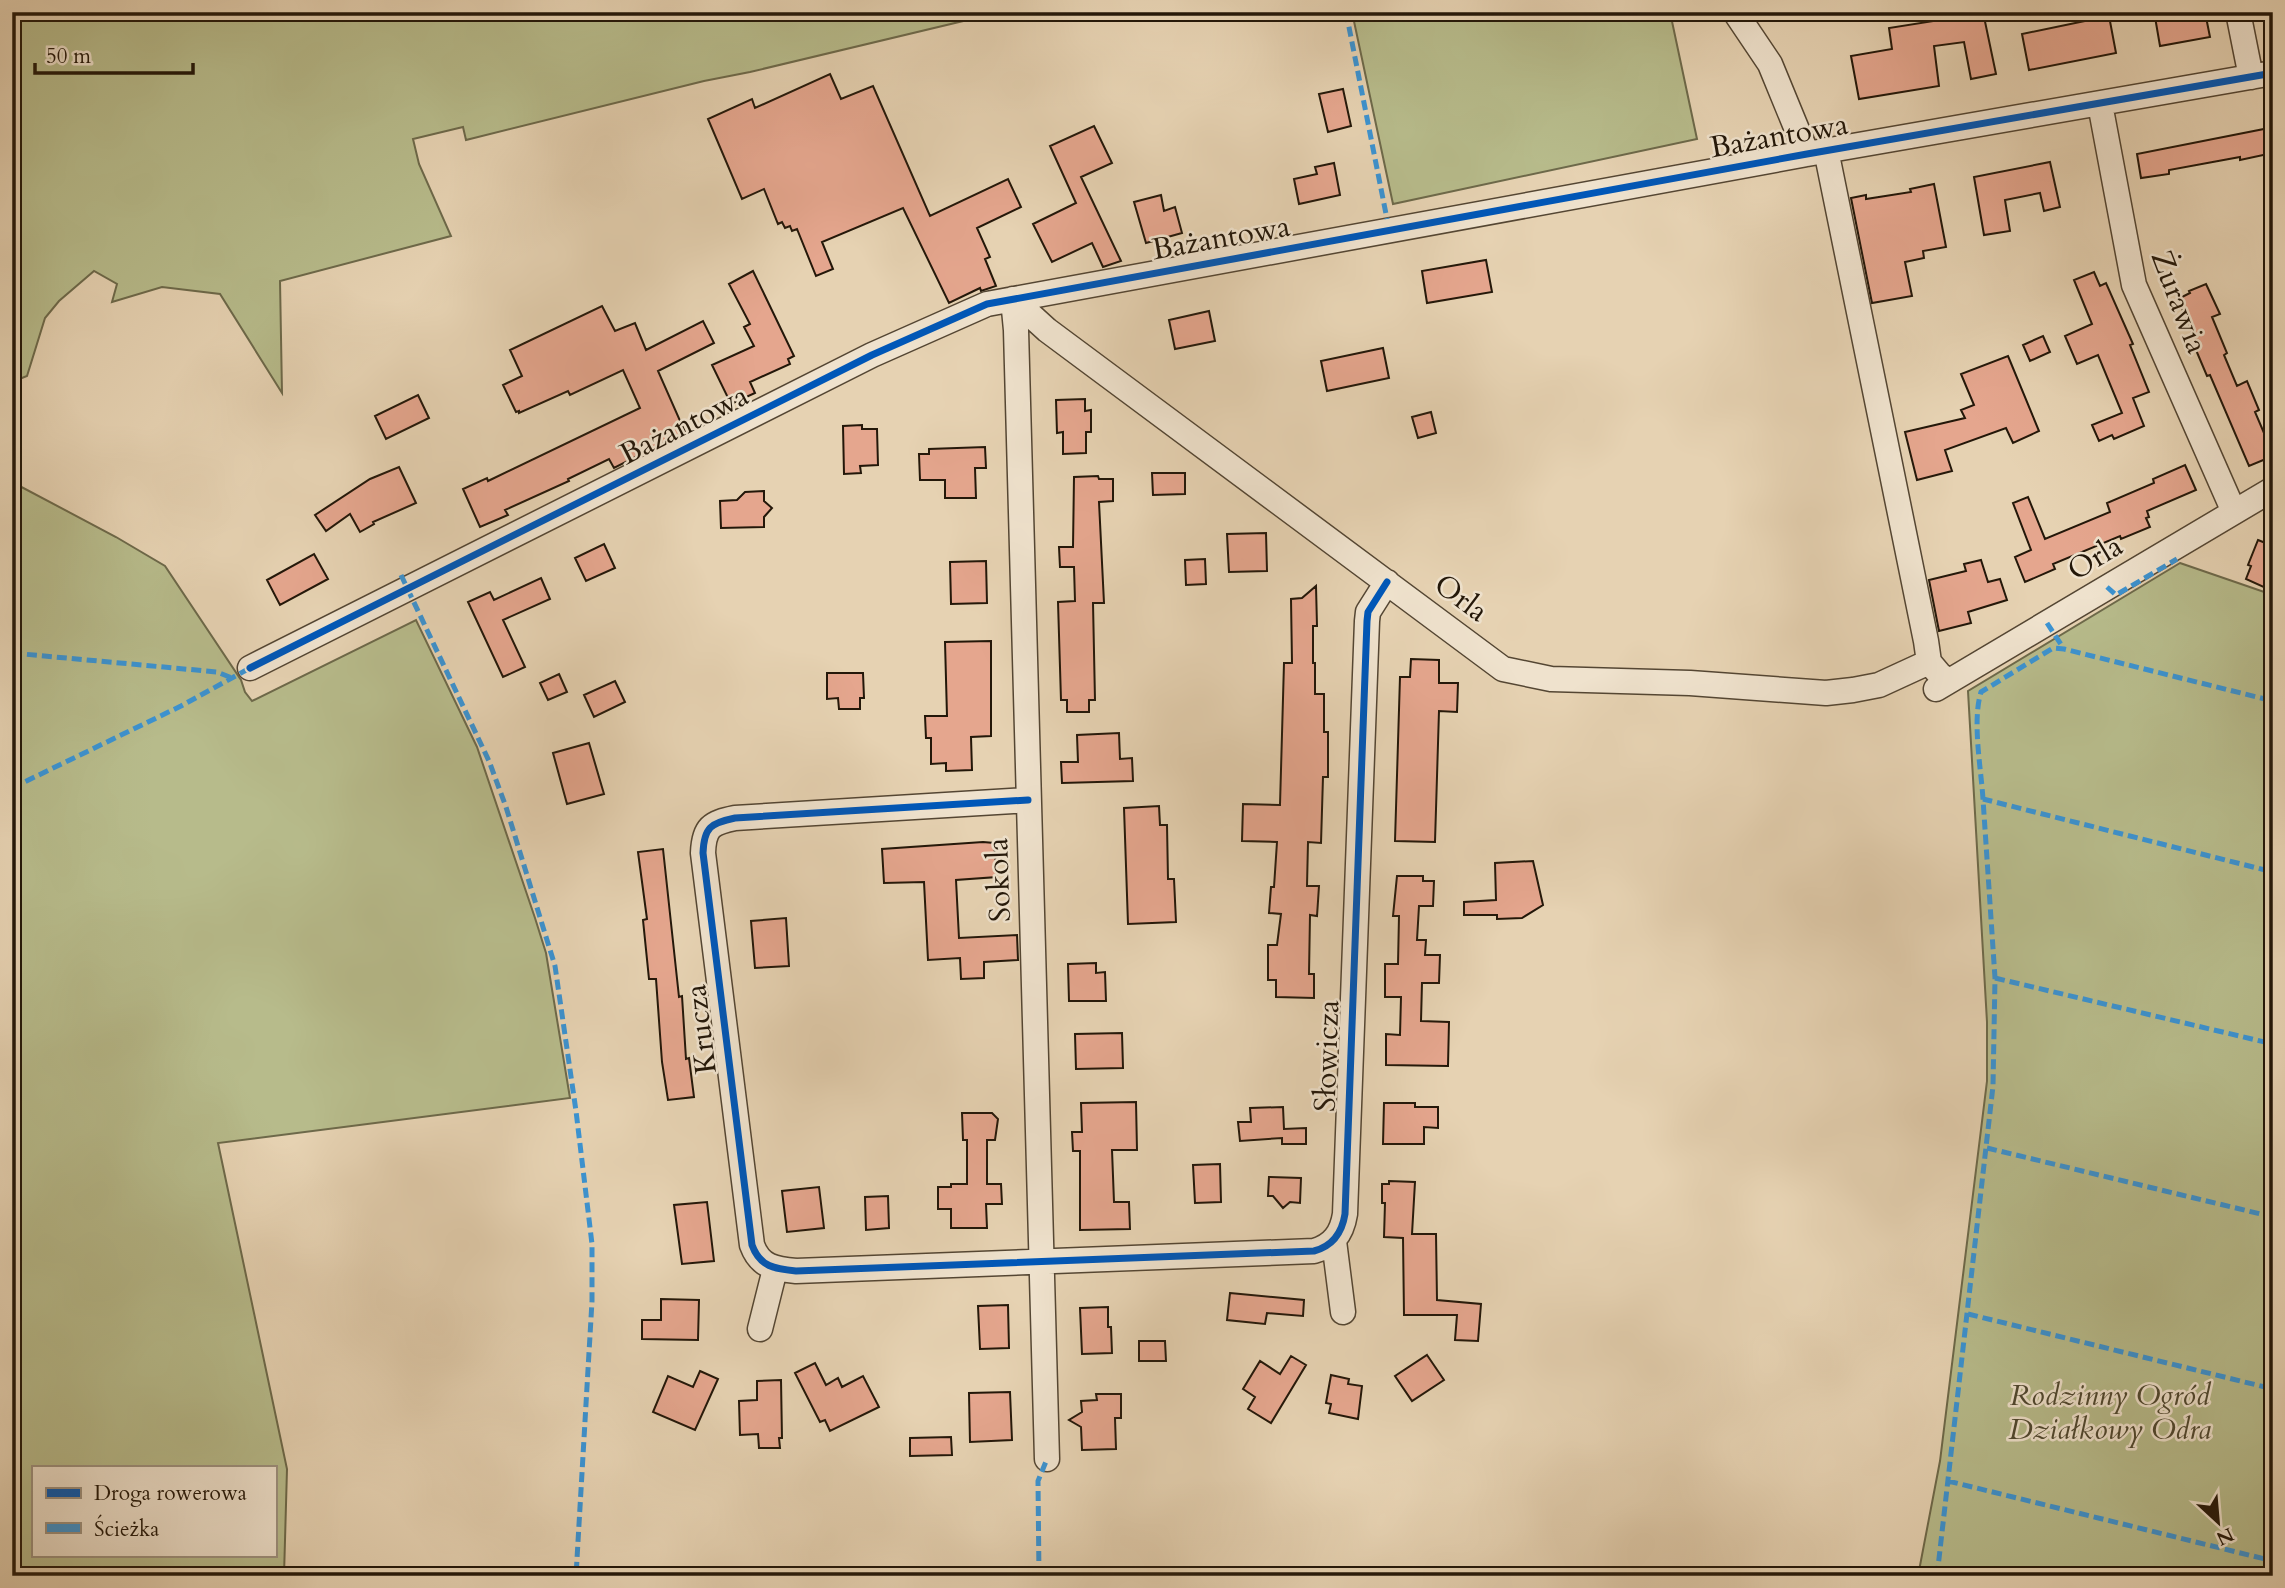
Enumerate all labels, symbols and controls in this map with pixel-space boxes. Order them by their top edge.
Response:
scale bar [35,32,192,76]
text: 50 m [46,42,91,71]
street label: Bażantowa [1707,104,1851,168]
street label: Bażantowa [1149,206,1293,270]
street label: Żurawia [2141,245,2217,359]
street label: Bażantowa [613,375,755,475]
street label: Orla [2060,526,2130,590]
street label: Orla [1426,564,1496,632]
street label: Sokola [977,837,1021,923]
street label: Krucza [675,982,727,1076]
street label: Słowicza [1305,999,1349,1113]
park label: Rodzinny Ogród Działkowy Odra [2009,1375,2212,1450]
legend [32,1466,276,1556]
text: Droga rowerowa [94,1479,247,1508]
north arrow [2184,1486,2254,1556]
text: Ścieżka [94,1514,159,1544]
text: N [2211,1521,2238,1552]

